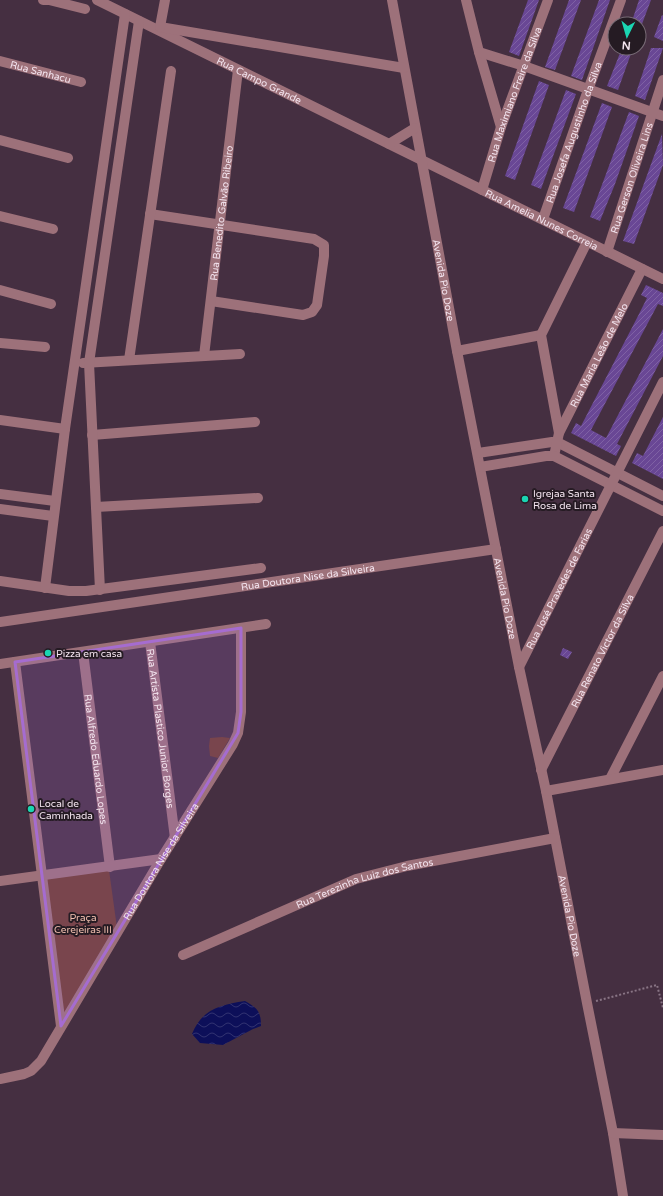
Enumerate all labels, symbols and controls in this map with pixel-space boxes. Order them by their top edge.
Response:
north arrow [607,16,647,56]
street label: Rua Maximiano Freire da Silva [486,25,545,164]
text: N [621,39,631,52]
street label: Rua Campo Grande [214,55,304,107]
street label: Rua Sanhacu [9,59,72,86]
street label: Rua Josefa Augustinho da Silva [544,60,605,205]
street label: Rua Gerson Oliveira Lins [608,121,656,235]
street label: Rua Benedito Galvão Ribeiro [208,145,236,281]
street label: Rua Amelia Nunes Correia [483,187,600,253]
street label: Avenida Pio Doze [429,238,456,323]
street label: Rua Maria Leão de Melo [568,301,631,410]
place label: Igrejaa Santa Rosa de Lima [533,488,597,512]
marker: Igrejaa Santa Rosa de Lima [520,494,530,504]
street label: Rua José Praxedes de Farias [524,526,595,651]
street label: Avenida Pio Doze [491,557,518,641]
street label: Rua Doutora Nise da Silveira [240,562,375,593]
street label: Rua Renato Victor da Silva [569,592,637,710]
marker: Pizza em casa [43,648,53,658]
place label: Pizza em casa [56,648,122,660]
street label: Rua Artista Plastico Junior Borges [144,648,176,809]
street label: Rua Alfredo Eduardo Lopes [81,693,110,825]
place label: Local de Caminhada [39,798,93,822]
street label: Rua Doutora Nise da Silveira [121,801,202,922]
marker: Local de Caminhada [26,804,36,814]
street label: Rua Terezinha Luiz dos Santos [294,856,434,912]
street label: Avenida Pio Doze [555,874,583,958]
park label: Praça Cerejeiras III [54,912,112,936]

